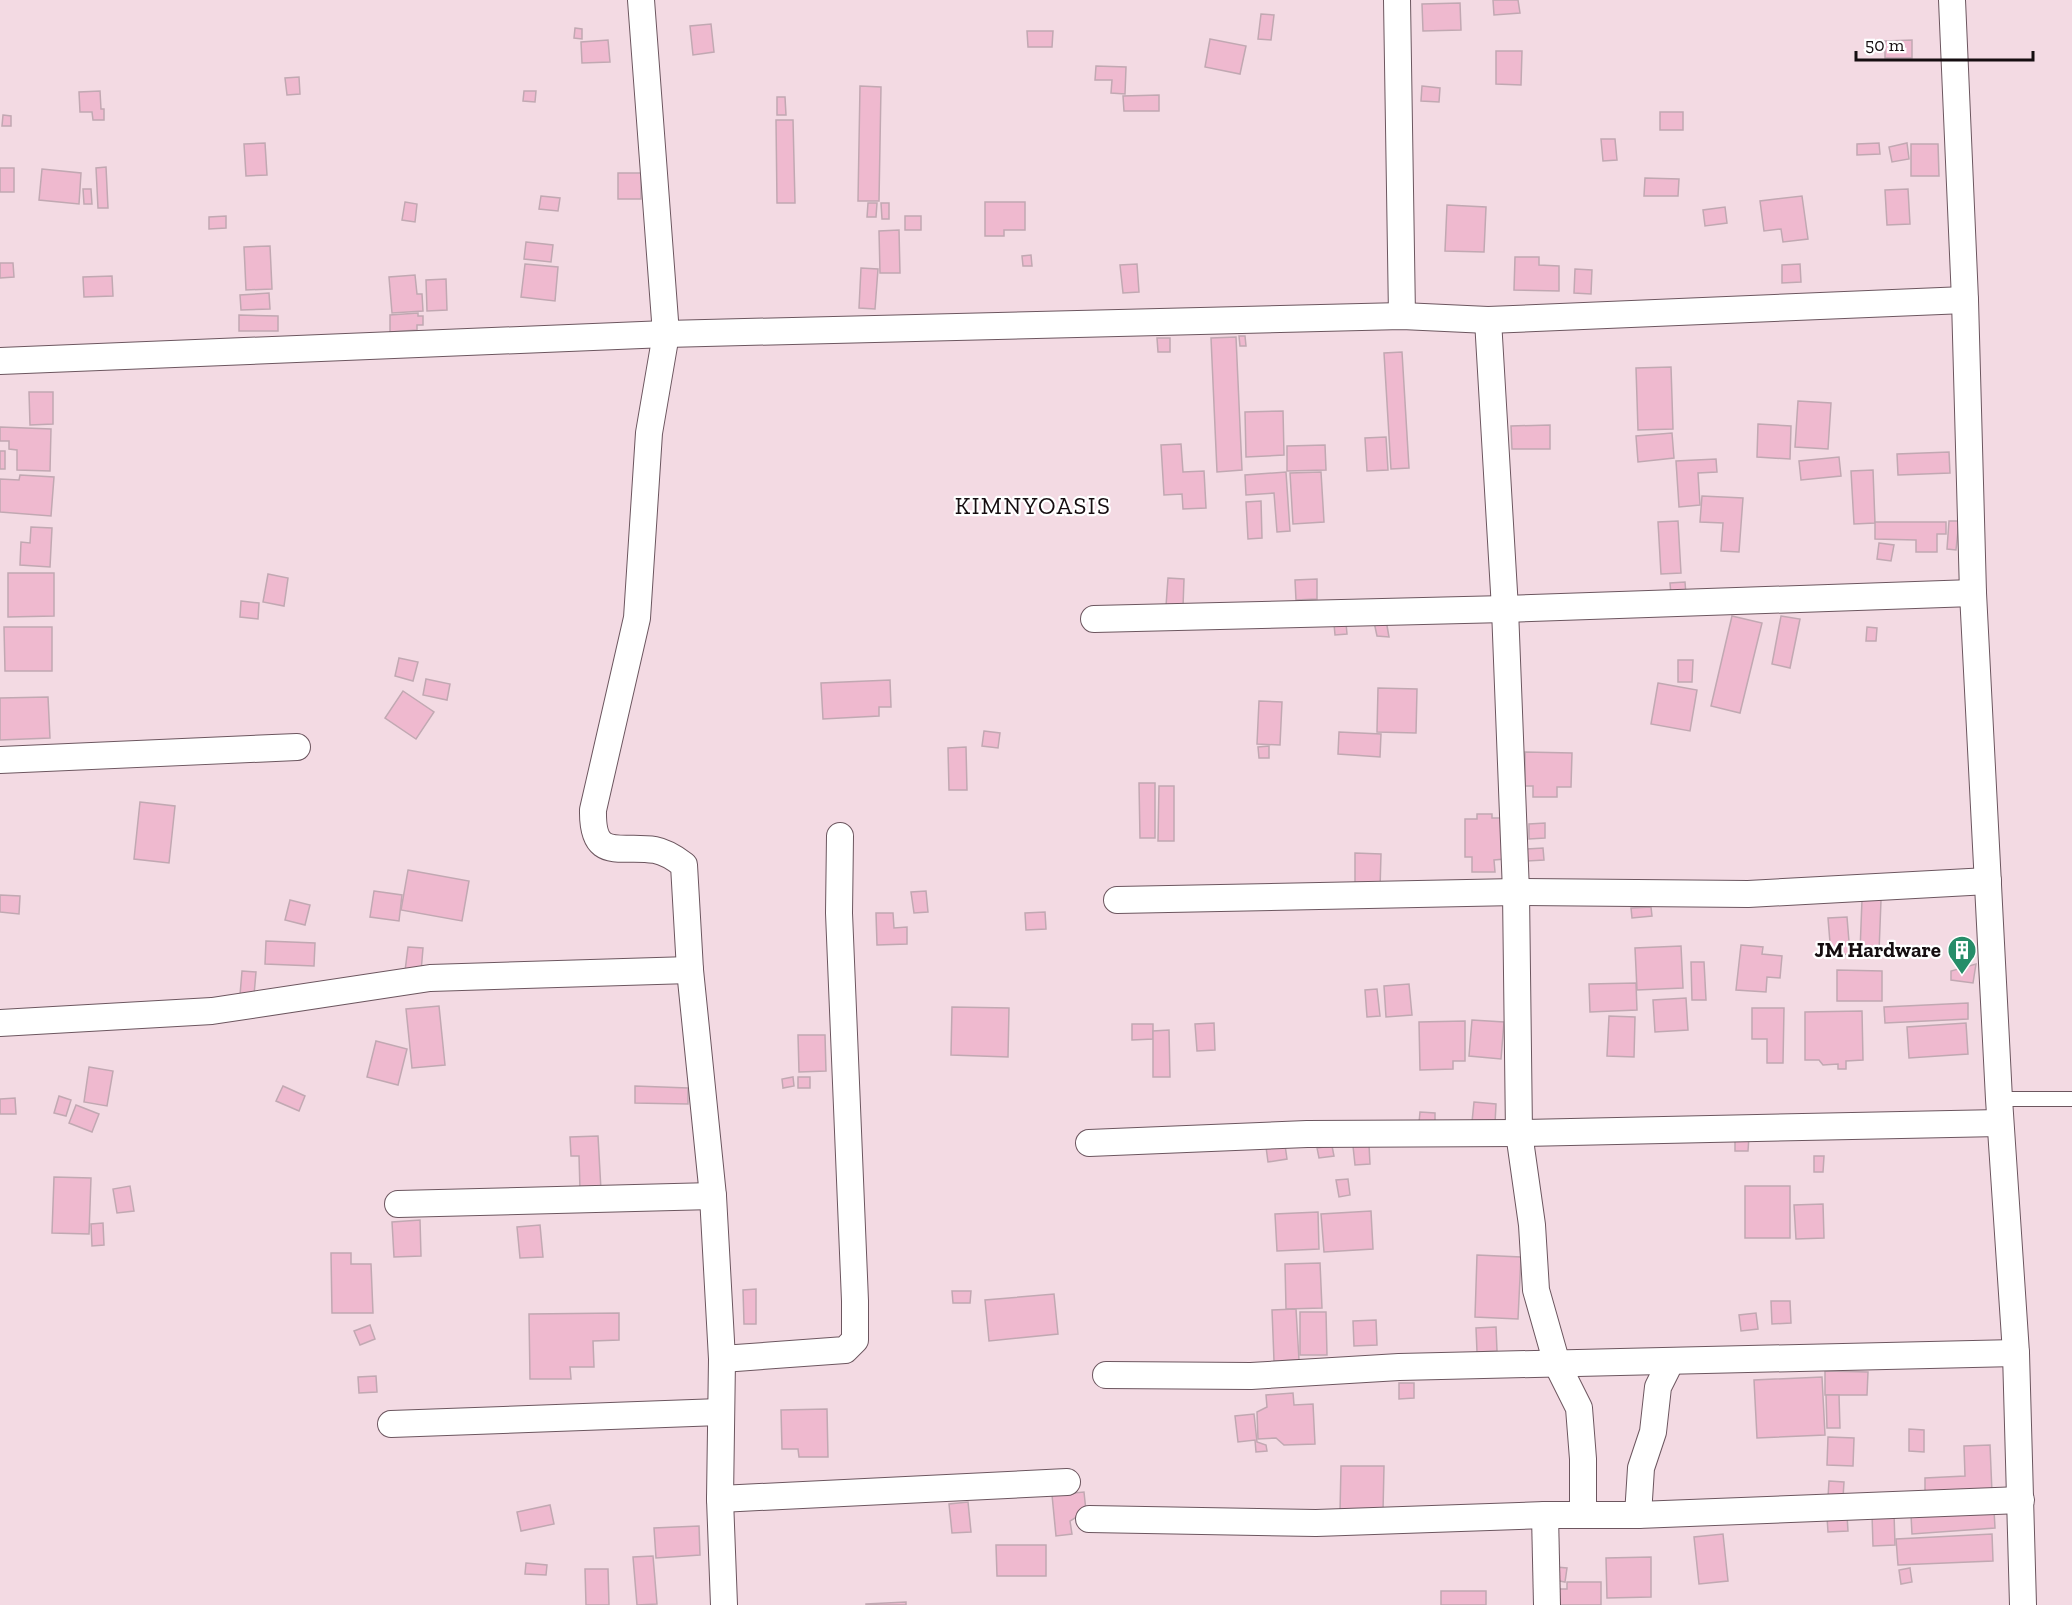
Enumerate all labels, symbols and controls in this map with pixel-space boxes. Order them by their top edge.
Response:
scale bar [1856,24,2033,62]
text: 50 m [1865,34,1905,56]
district label: KIMNYOASIS [955,491,1111,520]
building icon: JM Hardware [1946,934,1978,976]
place label: JM Hardware [1815,937,1941,962]

